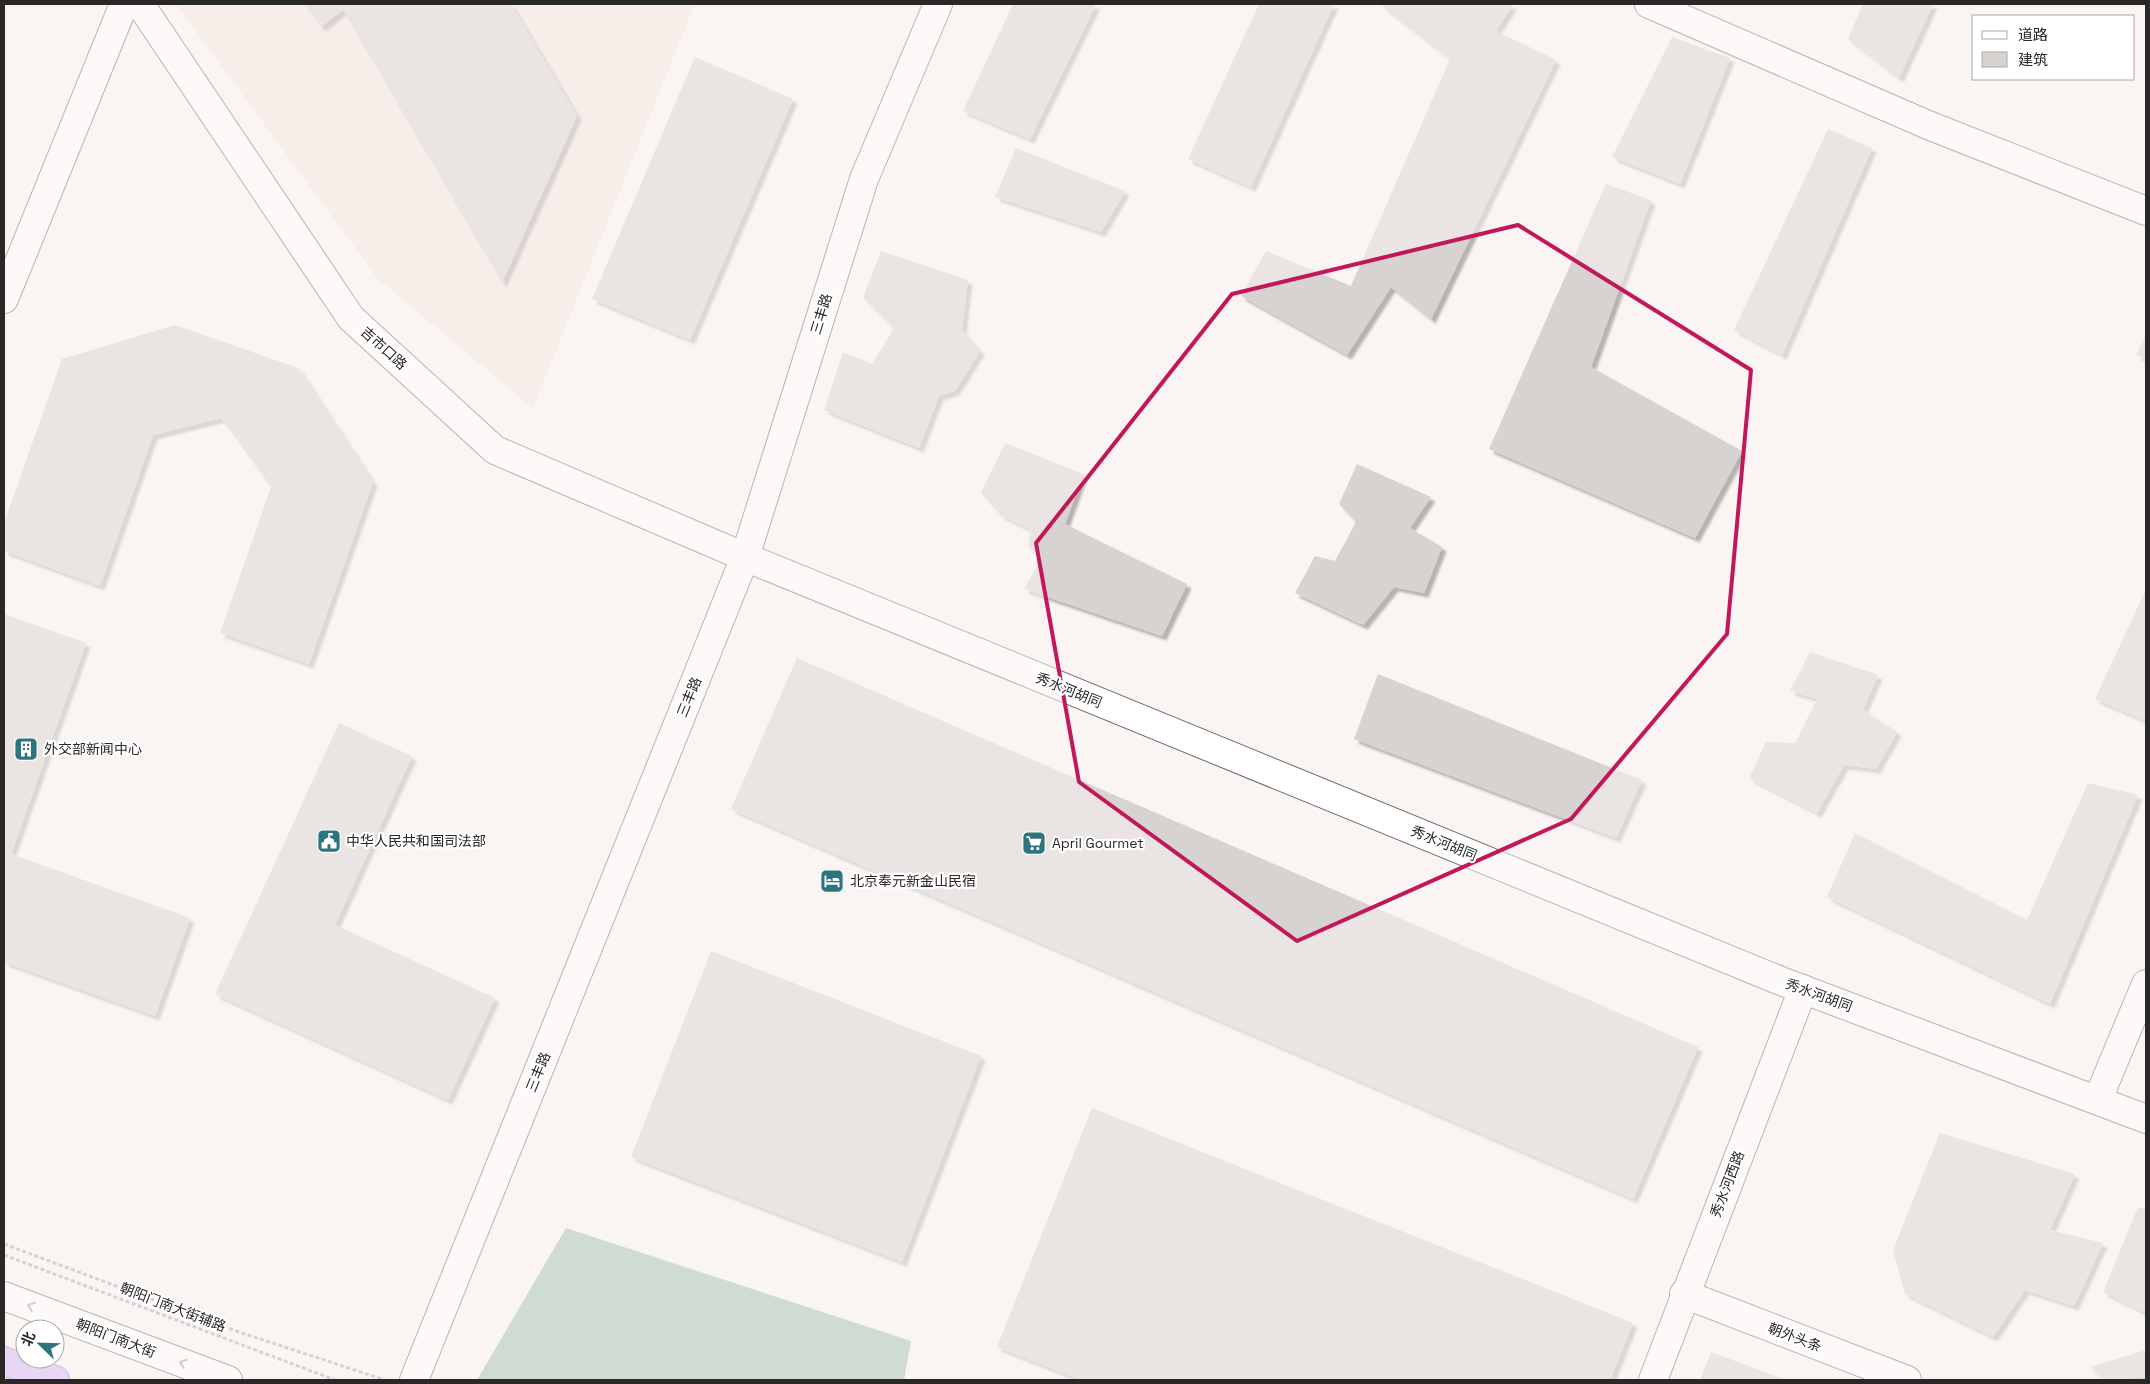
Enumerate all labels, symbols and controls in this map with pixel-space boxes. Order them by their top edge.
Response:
legend [1972,15,2135,80]
text: 道路 [2018,25,2048,44]
text: 建筑 [2018,50,2048,69]
street label: 三丰路 [806,291,836,337]
street label: 吉市口路 [357,323,411,373]
street label: 秀水河胡同 [1033,669,1105,711]
street label: 三丰路 [673,674,705,720]
building icon: 外交部新闻中心 [13,736,39,762]
place label: 外交部新闻中心 [44,740,142,758]
street label: 秀水河胡同 [1408,822,1480,864]
public building icon: 中华人民共和国司法部 [316,828,342,854]
supermarket icon: April Gourmet [1021,830,1047,856]
place label: 中华人民共和国司法部 [346,832,486,850]
place label: April Gourmet [1052,834,1144,852]
hotel icon: 北京奉元新金山民宿 [819,868,845,894]
place label: 北京奉元新金山民宿 [850,872,976,890]
street label: 秀水河胡同 [1783,975,1855,1015]
street label: 三丰路 [522,1049,554,1095]
street label: 秀水河西路 [1706,1148,1748,1220]
street label: 朝阳门南大街辅路 [117,1279,229,1335]
one-way arrow [27,1302,35,1312]
street label: 朝阳门南大街 [74,1315,158,1361]
north arrow [15,1319,65,1369]
street label: 朝外头条 [1766,1319,1824,1355]
text: 北 [17,1329,39,1349]
one-way arrow [179,1359,188,1369]

